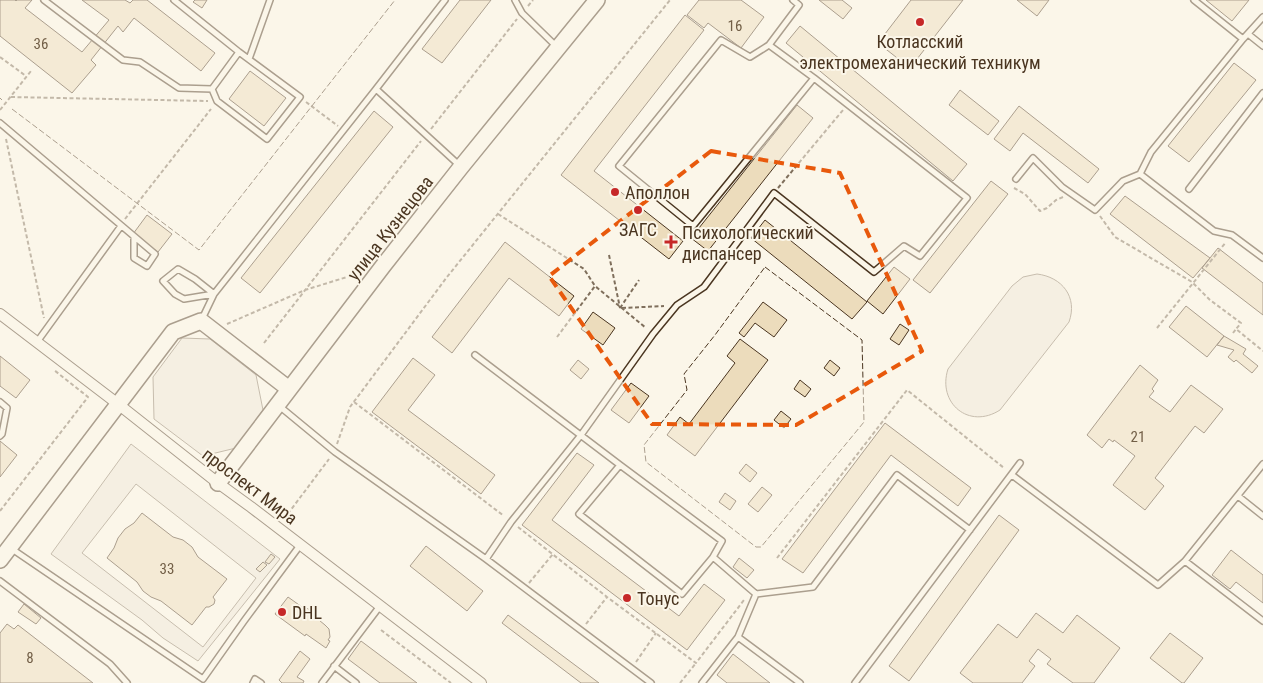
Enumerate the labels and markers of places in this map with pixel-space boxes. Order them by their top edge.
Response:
marker: Котласский электромеханический техникум [914,16,926,28]
place label: Котласский электромеханический техникум [799,31,1041,73]
place label: Аполлон [625,182,690,203]
marker: Аполлон [609,186,621,198]
marker: ЗАГС [632,204,644,216]
place label: ЗАГС [619,219,657,240]
place label: Психологический диспансер [682,222,814,264]
marker: Психологический диспансер [664,235,678,249]
place label: Тонус [637,588,679,609]
marker: Тонус [621,592,633,604]
place label: DHL [292,602,322,623]
marker: DHL [276,606,288,618]

